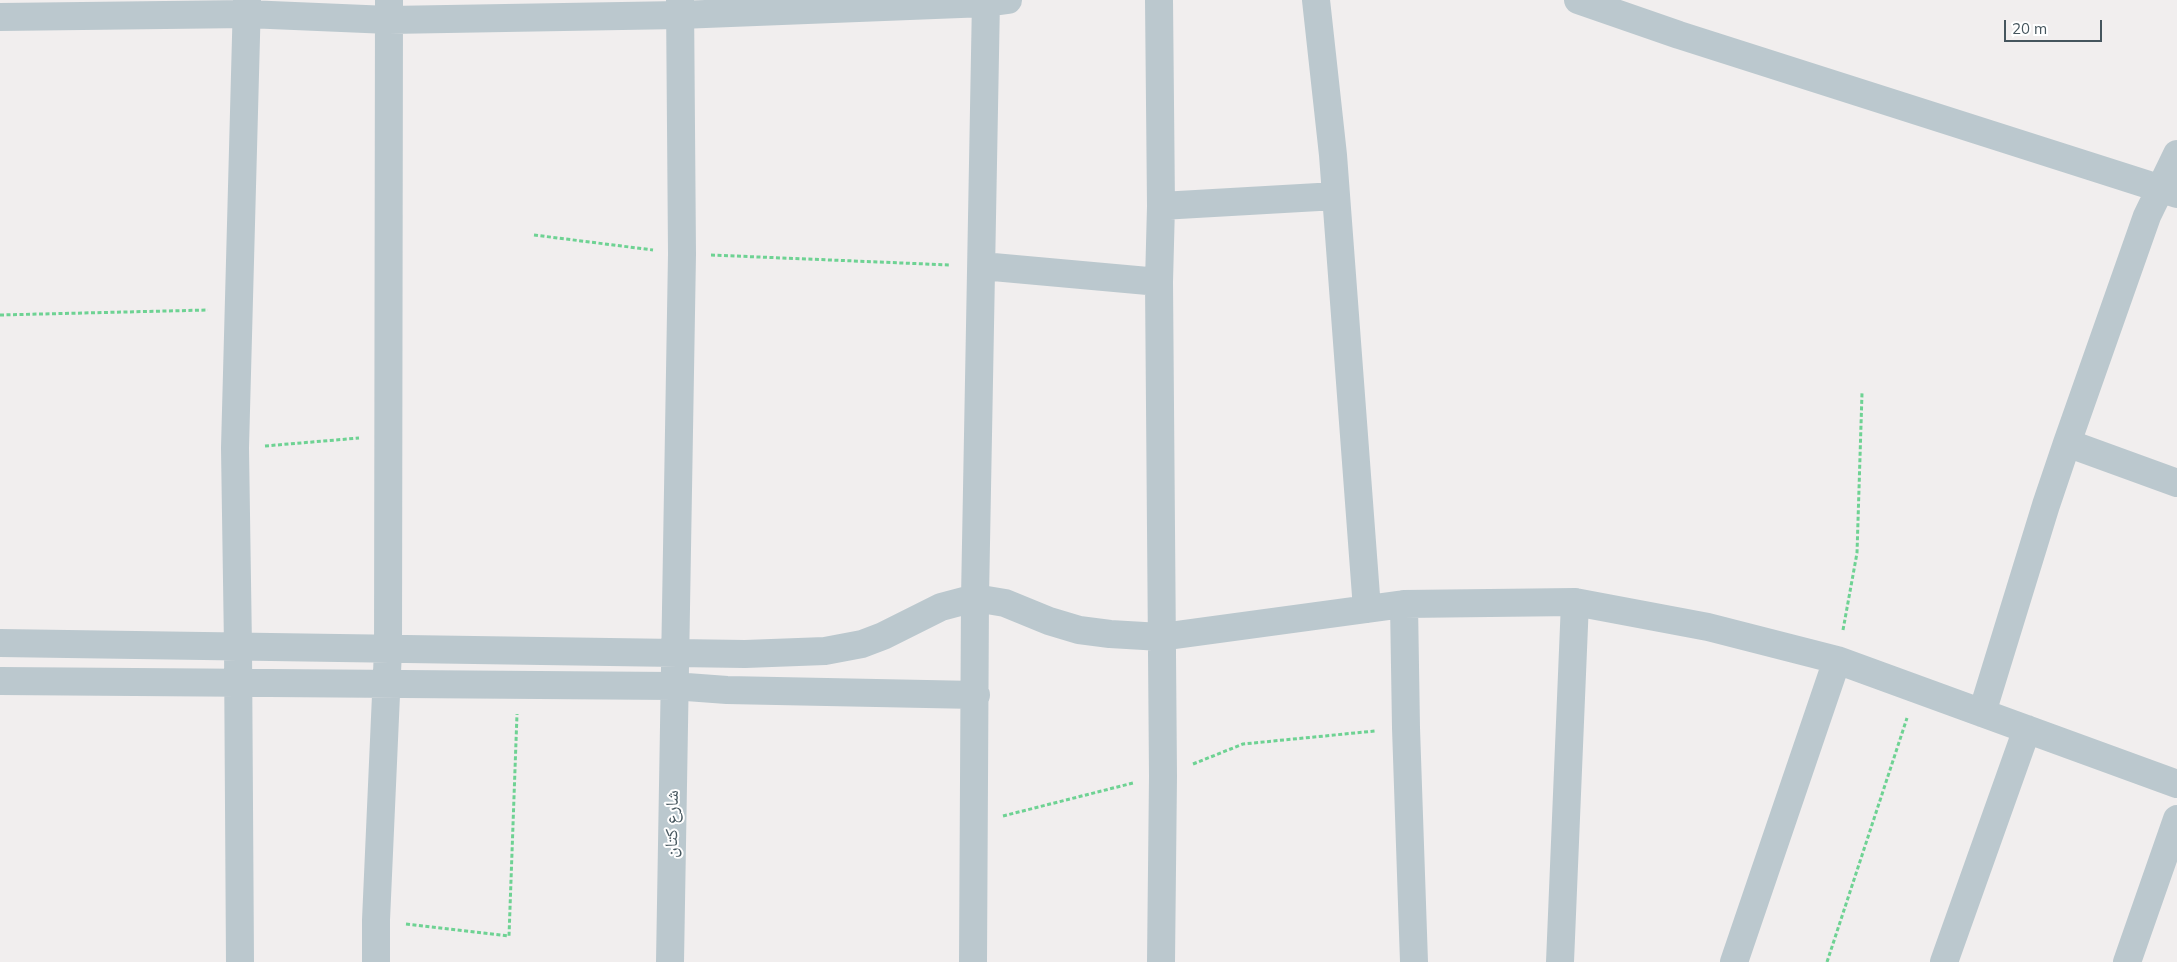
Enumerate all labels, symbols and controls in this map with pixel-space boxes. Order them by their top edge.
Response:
scale bar [2007,10,2104,42]
text: 20 m [2012,19,2047,38]
street label: شارع كتان [661,790,683,858]

